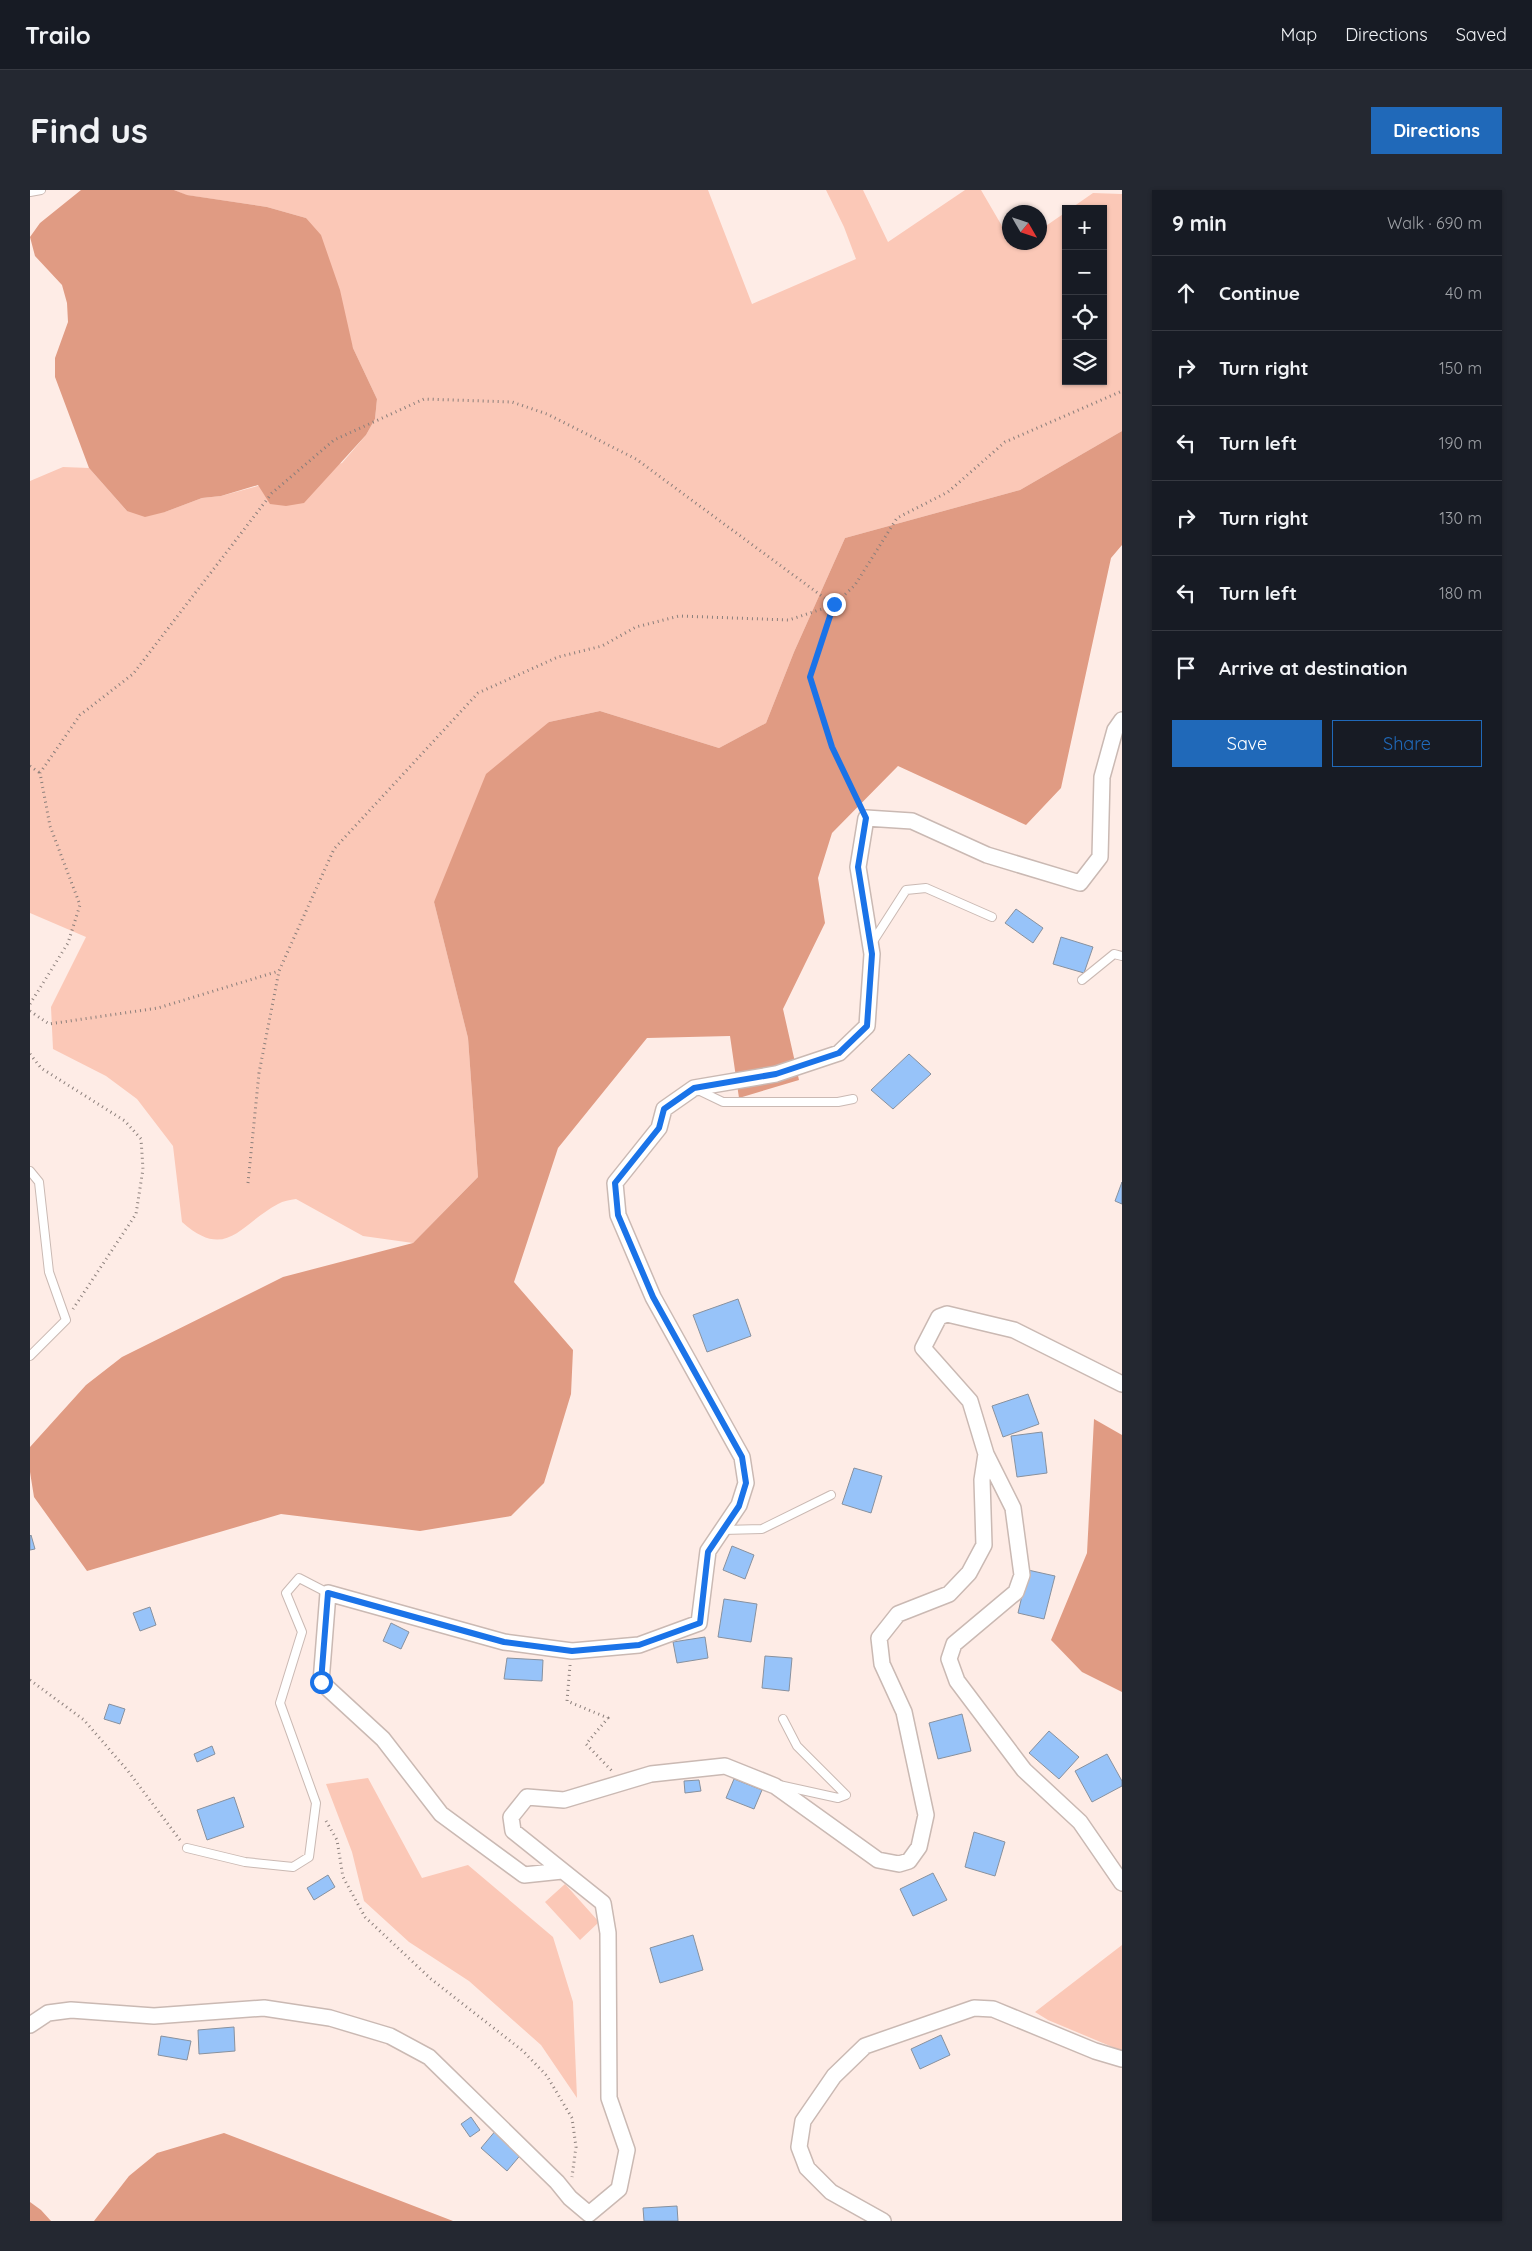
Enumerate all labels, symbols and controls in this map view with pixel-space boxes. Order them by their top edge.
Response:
text: Trailo [25,20,91,50]
text: Map [1280,23,1317,46]
text: Directions [1345,23,1428,46]
text: Saved [1456,23,1507,46]
button: Directions [1371,107,1502,154]
text: Find us [30,108,148,152]
north arrow [1002,205,1047,250]
map controls [1062,205,1107,385]
button: + [1062,205,1107,250]
text: 9 min [1172,210,1227,236]
text: Walk · 690 m [1387,213,1482,233]
button: − [1062,250,1107,295]
icon: ahead [1172,279,1200,307]
text: Continue [1219,281,1300,305]
text: 40 m [1445,283,1482,303]
button: locate [1062,295,1107,340]
button: layers [1062,340,1107,385]
icon: right [1172,354,1200,382]
text: Turn right [1219,356,1308,380]
text: 150 m [1439,358,1482,378]
icon: left [1172,429,1200,457]
text: Turn left [1219,431,1297,455]
text: 190 m [1439,433,1482,453]
icon: right [1172,504,1200,532]
text: Turn right [1219,506,1308,530]
text: 130 m [1439,508,1482,528]
icon: left [1172,579,1200,607]
text: Turn left [1219,581,1297,605]
text: 180 m [1439,583,1482,603]
route end [823,593,846,616]
icon: arrive [1172,654,1200,682]
text: Arrive at destination [1219,656,1408,680]
button: Save [1172,720,1322,767]
button: Share [1332,720,1482,767]
route start [310,1671,333,1694]

